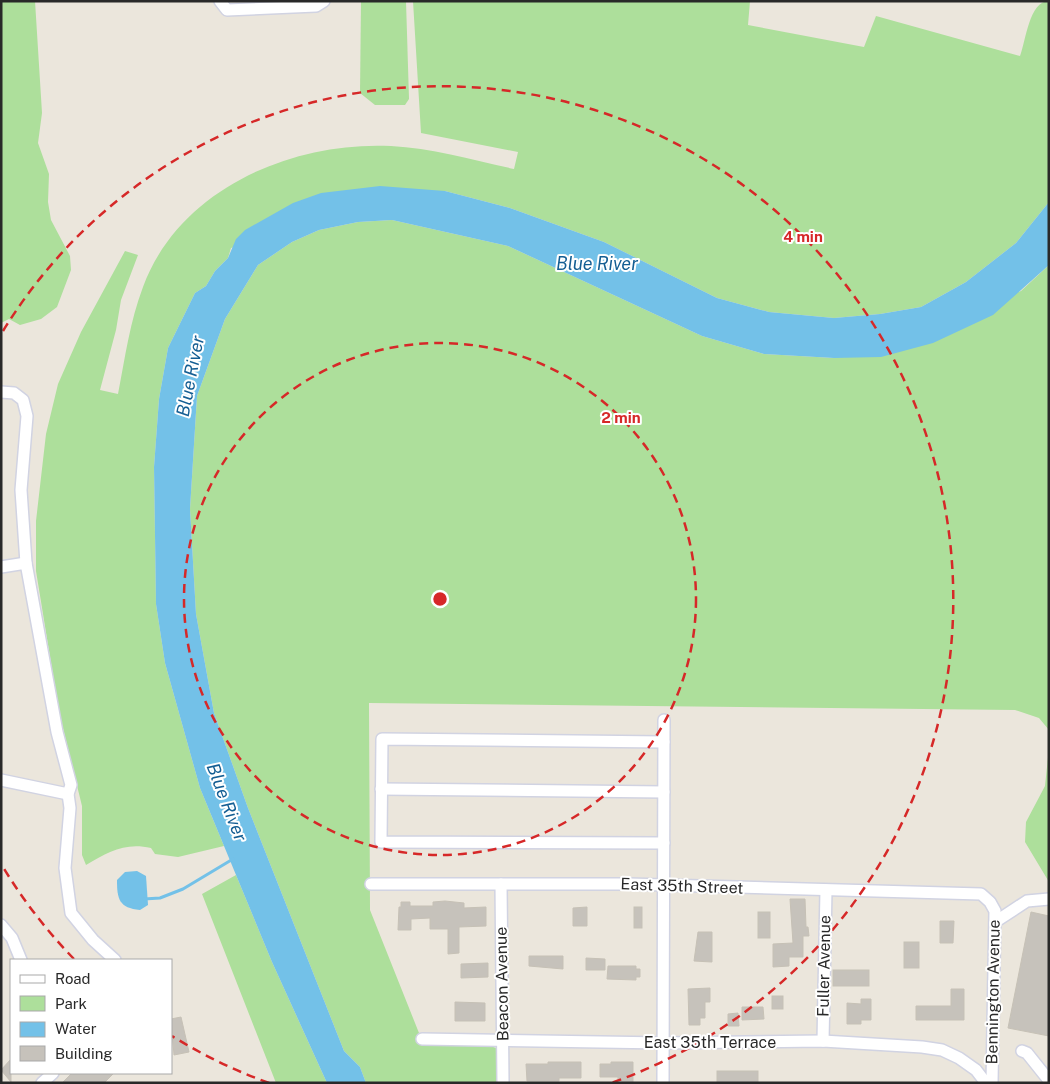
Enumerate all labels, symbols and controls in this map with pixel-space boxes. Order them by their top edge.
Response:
text: 4 min [783,228,823,245]
water label: Blue River [556,253,638,274]
water label: Blue River [172,334,208,418]
text: 2 min [601,409,641,426]
centre of rings [431,590,449,608]
water label: Blue River [203,760,252,844]
street label: East 35th Street [620,874,744,898]
street label: Fuller Avenue [814,915,834,1017]
street label: Bennington Avenue [982,919,1004,1065]
street label: Beacon Avenue [492,927,512,1041]
legend [10,959,172,1074]
text: Road [55,970,91,987]
text: Park [55,995,87,1012]
text: Water [55,1020,97,1037]
street label: East 35th Terrace [644,1033,776,1052]
text: Building [55,1045,113,1062]

